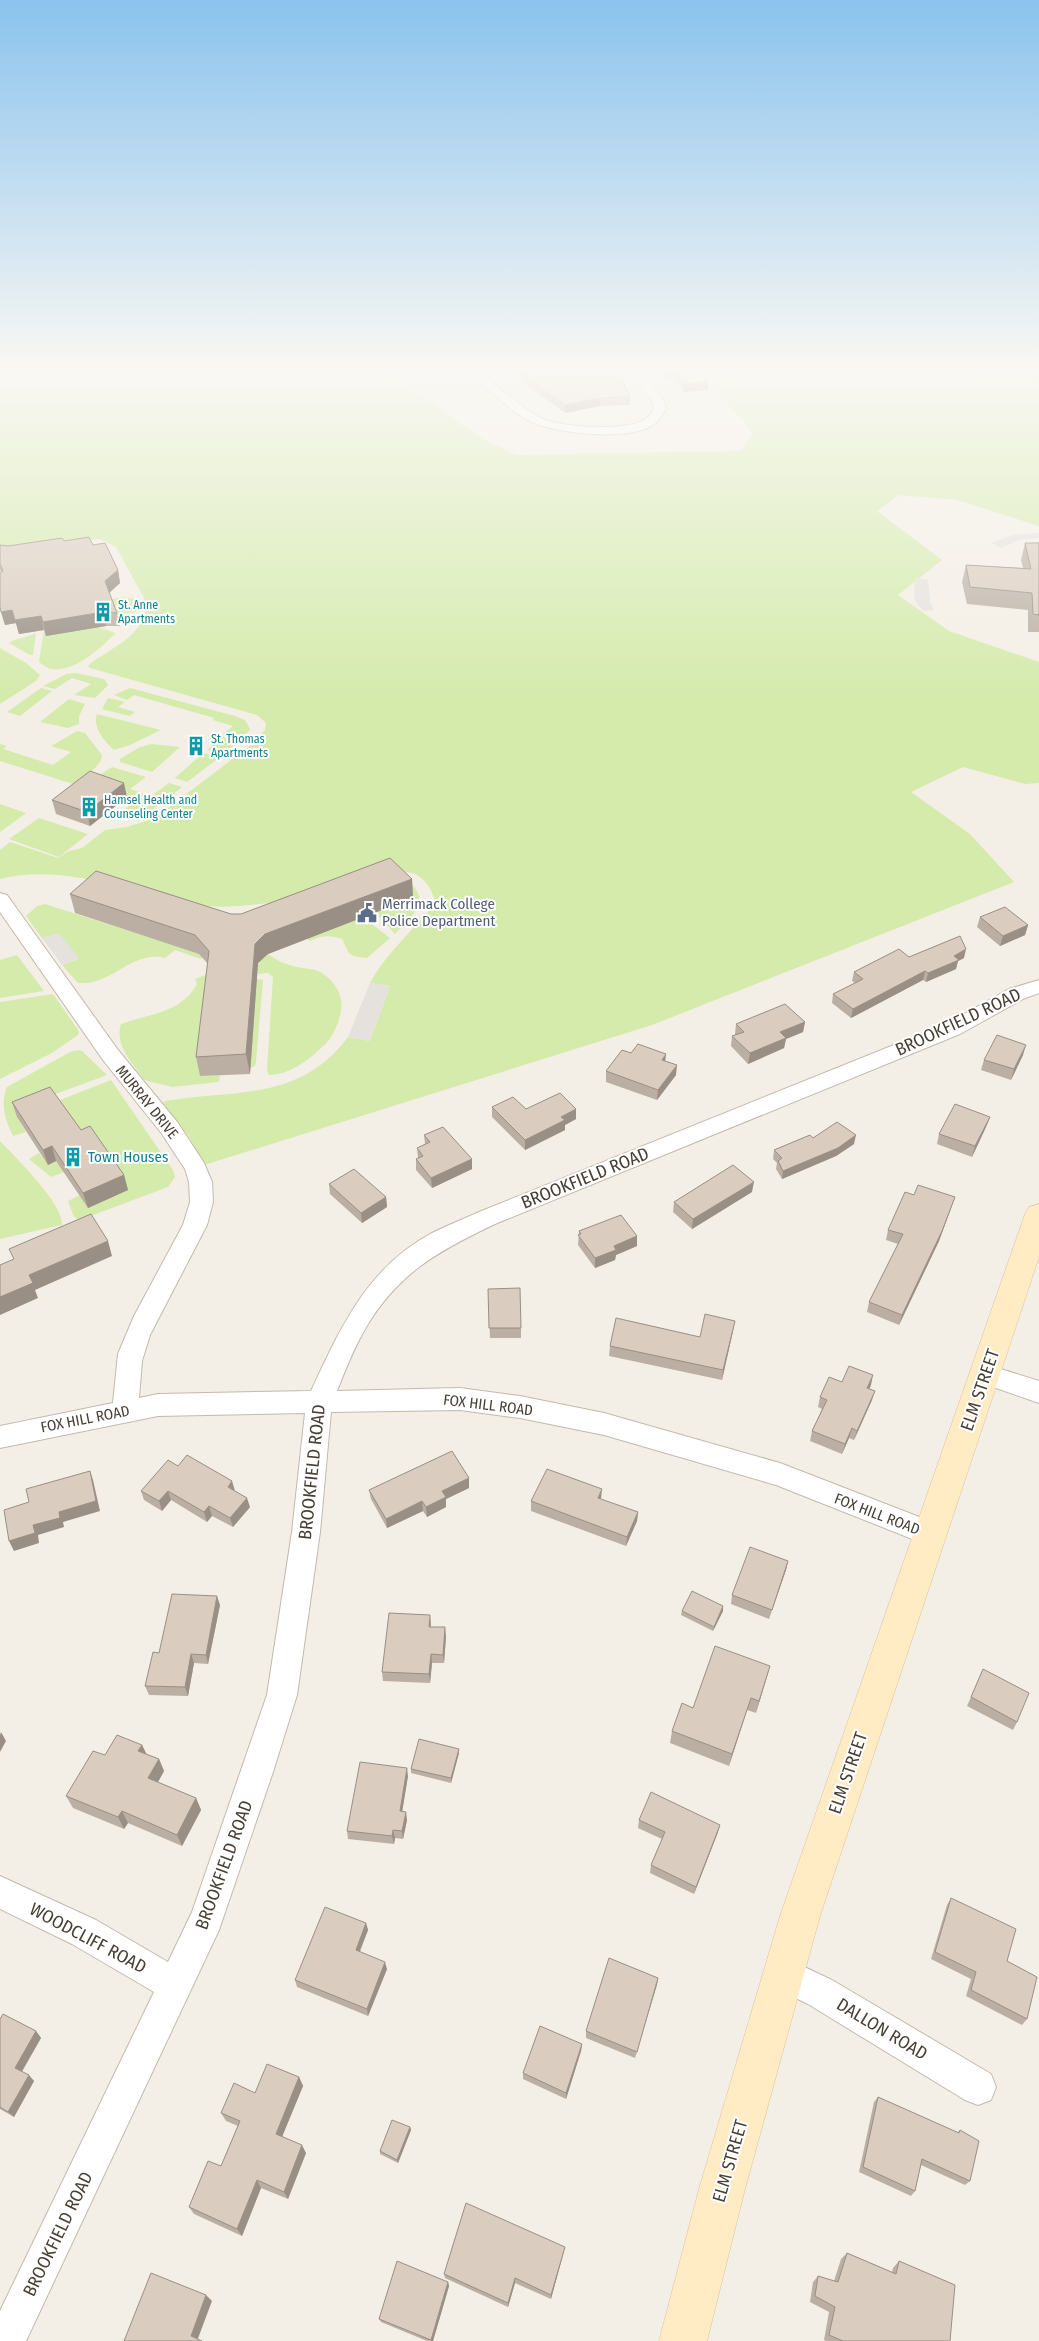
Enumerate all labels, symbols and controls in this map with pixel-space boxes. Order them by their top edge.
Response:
place label: St. Anne Apartments [118,598,175,626]
building icon: St. Anne Apartments [92,601,114,623]
place label: St. Thomas Apartments [211,732,268,760]
building icon: St. Thomas Apartments [185,735,207,757]
place label: Hamsel Health and Counseling Center [104,793,197,821]
building icon: Hamsel Health and Counseling Center [78,796,100,818]
place label: Merrimack College Police Department [382,895,495,930]
public building icon: Merrimack College Police Department [356,902,378,924]
street label: BROOKFIELD ROAD [892,983,1024,1061]
street label: MURRAY DRIVE [112,1062,182,1142]
street label: BROOKFIELD ROAD [518,1142,652,1214]
building icon: Town Houses [62,1146,84,1168]
place label: Town Houses [88,1148,168,1166]
street label: ELM STREET [956,1346,1004,1434]
street label: FOX HILL ROAD [442,1391,534,1419]
street label: FOX HILL ROAD [39,1402,131,1436]
street label: BROOKFIELD ROAD [294,1403,330,1541]
street label: FOX HILL ROAD [832,1489,922,1539]
street label: ELM STREET [824,1729,872,1817]
street label: BROOKFIELD ROAD [190,1797,258,1933]
street label: WOODCLIFF ROAD [26,1898,150,1978]
street label: DALLON ROAD [833,1993,931,2065]
street label: ELM STREET [708,2116,752,2205]
street label: BROOKFIELD ROAD [18,2168,98,2300]

